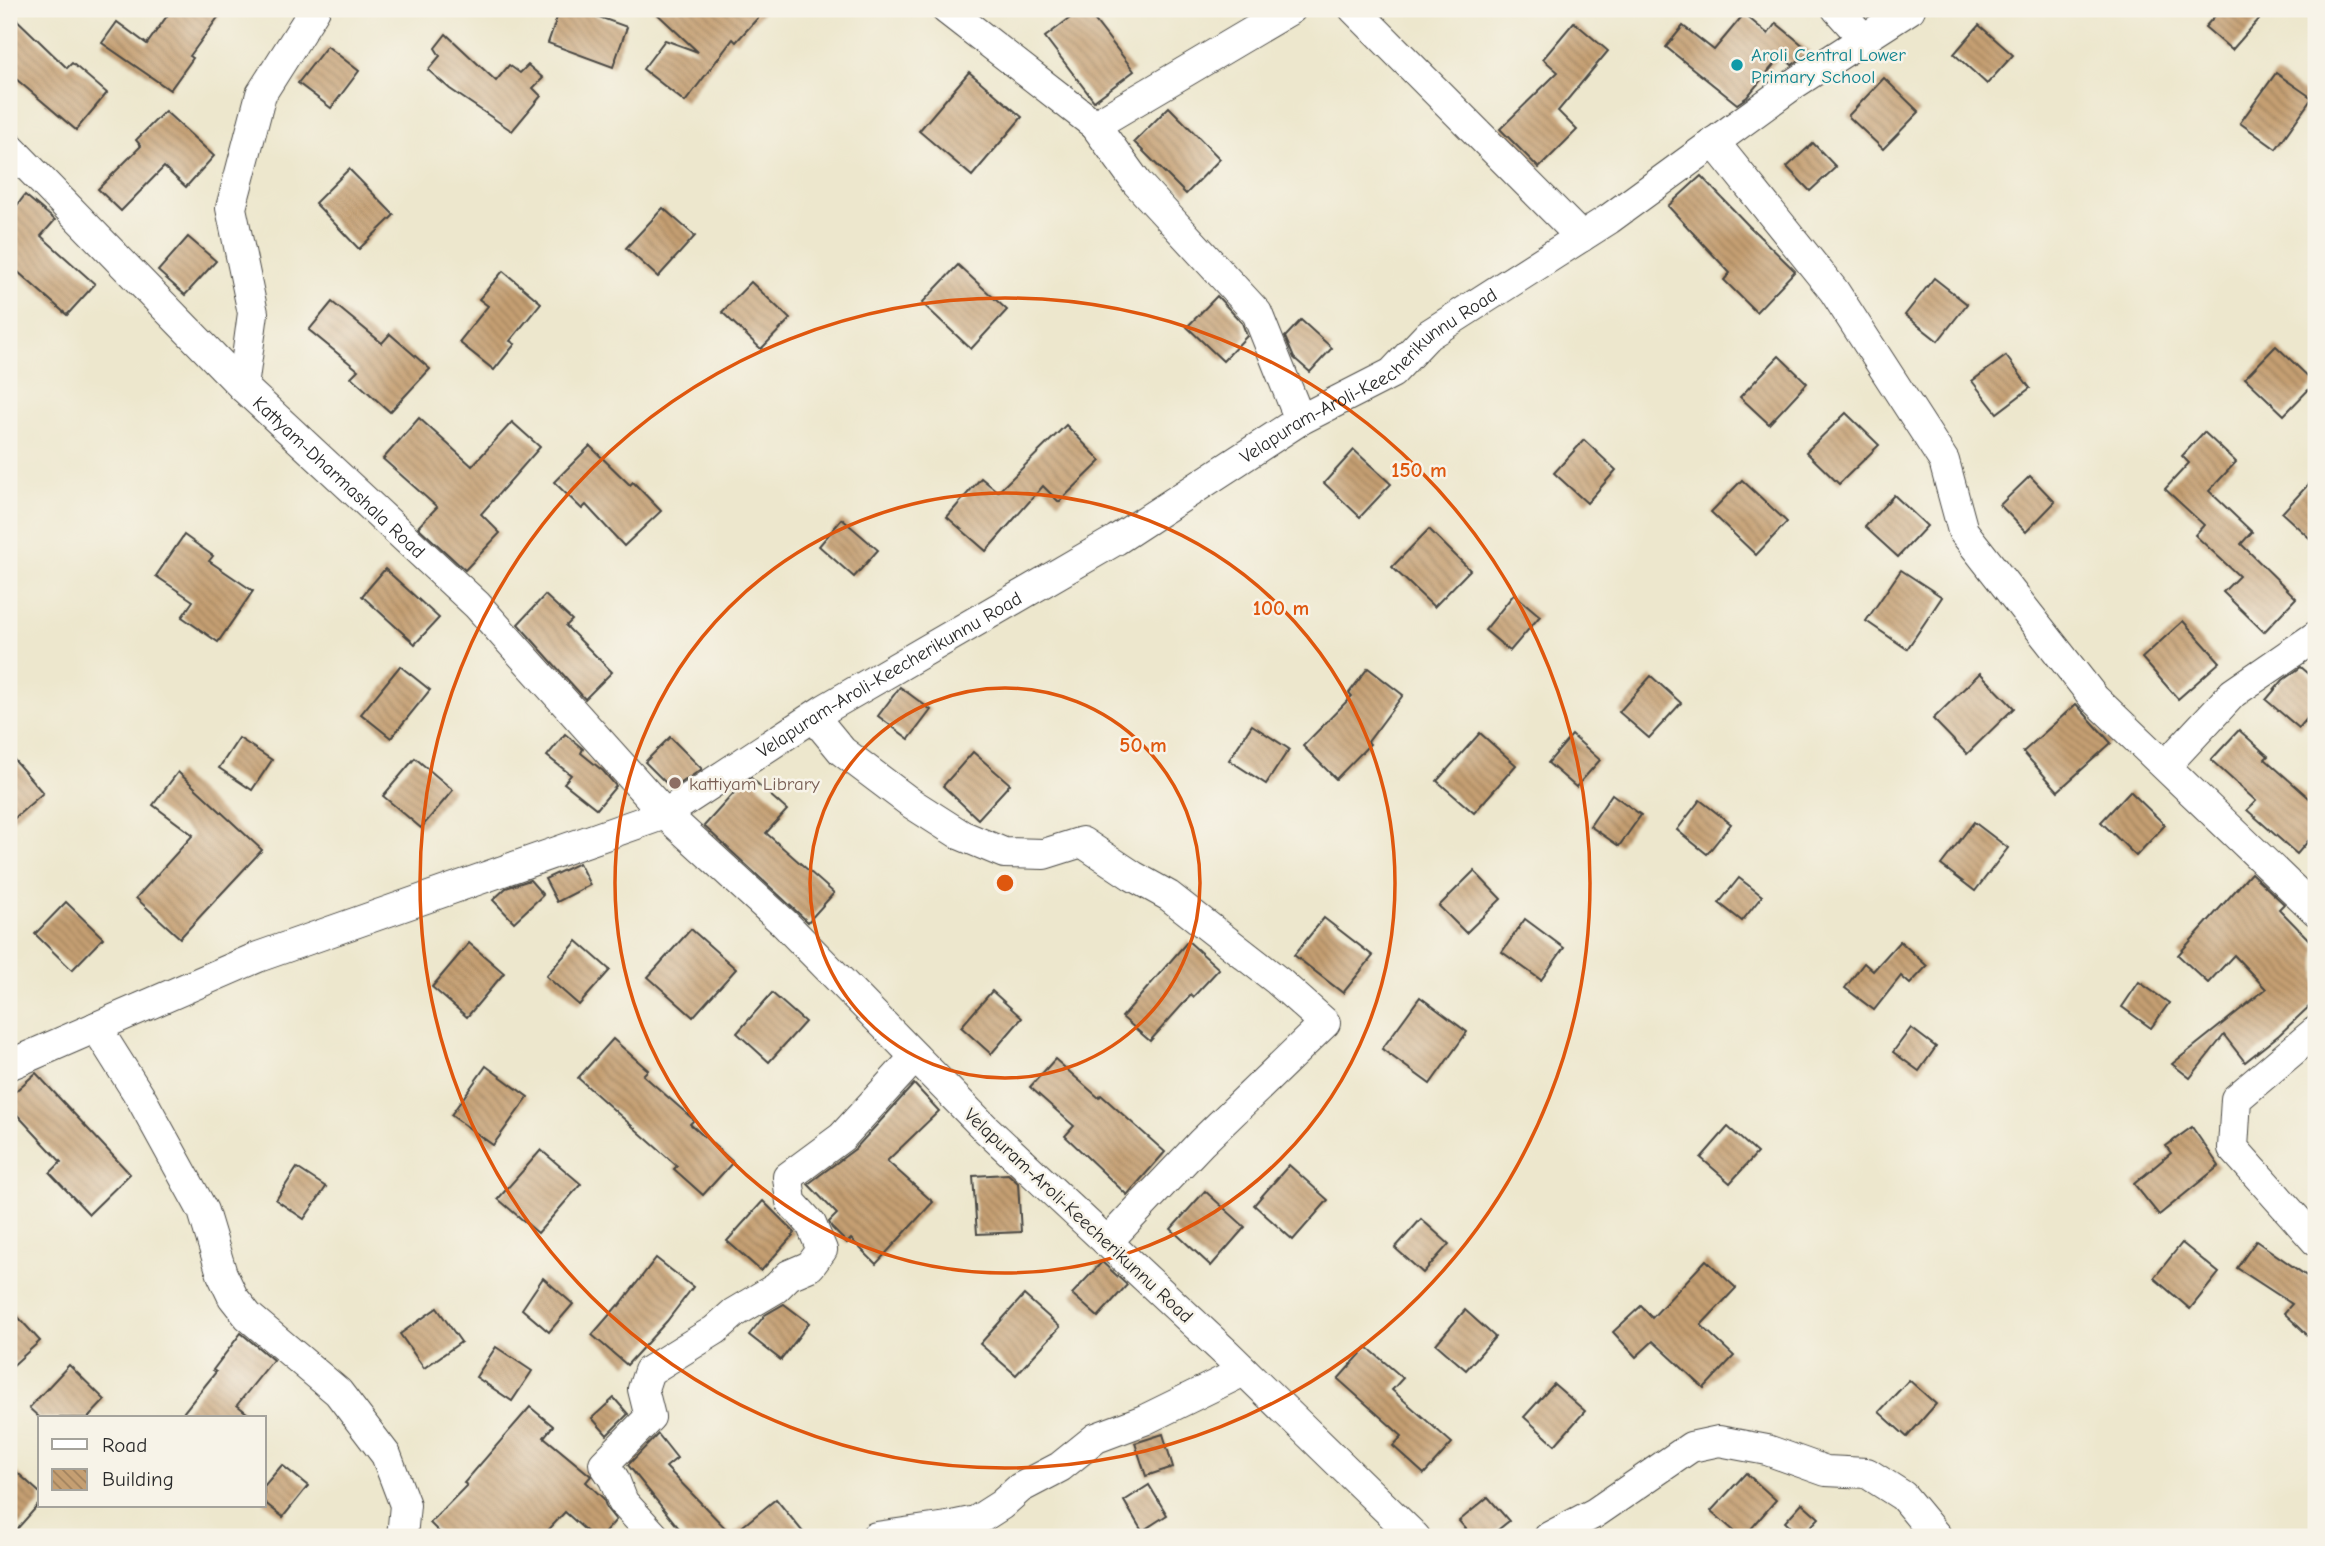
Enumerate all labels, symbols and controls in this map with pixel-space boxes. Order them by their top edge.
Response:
place label: Aroli Central Lower Primary School [1751,44,1906,88]
marker: Aroli Central Lower Primary School [1729,57,1745,73]
street label: Velapuram-Aroli-Keecherikunnu Road [1236,284,1501,468]
street label: Kattyam-Dharmashala Road [248,392,429,563]
text: 150 m [1391,458,1447,482]
street label: Velapuram-Aroli-Keecherikunnu Road [753,587,1026,763]
text: 100 m [1253,596,1309,620]
text: 50 m [1119,733,1167,757]
place label: kattiyam Library [689,773,820,795]
marker: kattiyam Library [667,775,683,791]
centre of rings [993,871,1017,895]
street label: Velapuram-Aroli-Keecherikunnu Road [959,1104,1197,1328]
legend [38,1416,266,1508]
text: Road [102,1433,147,1457]
text: Building [102,1467,174,1491]

